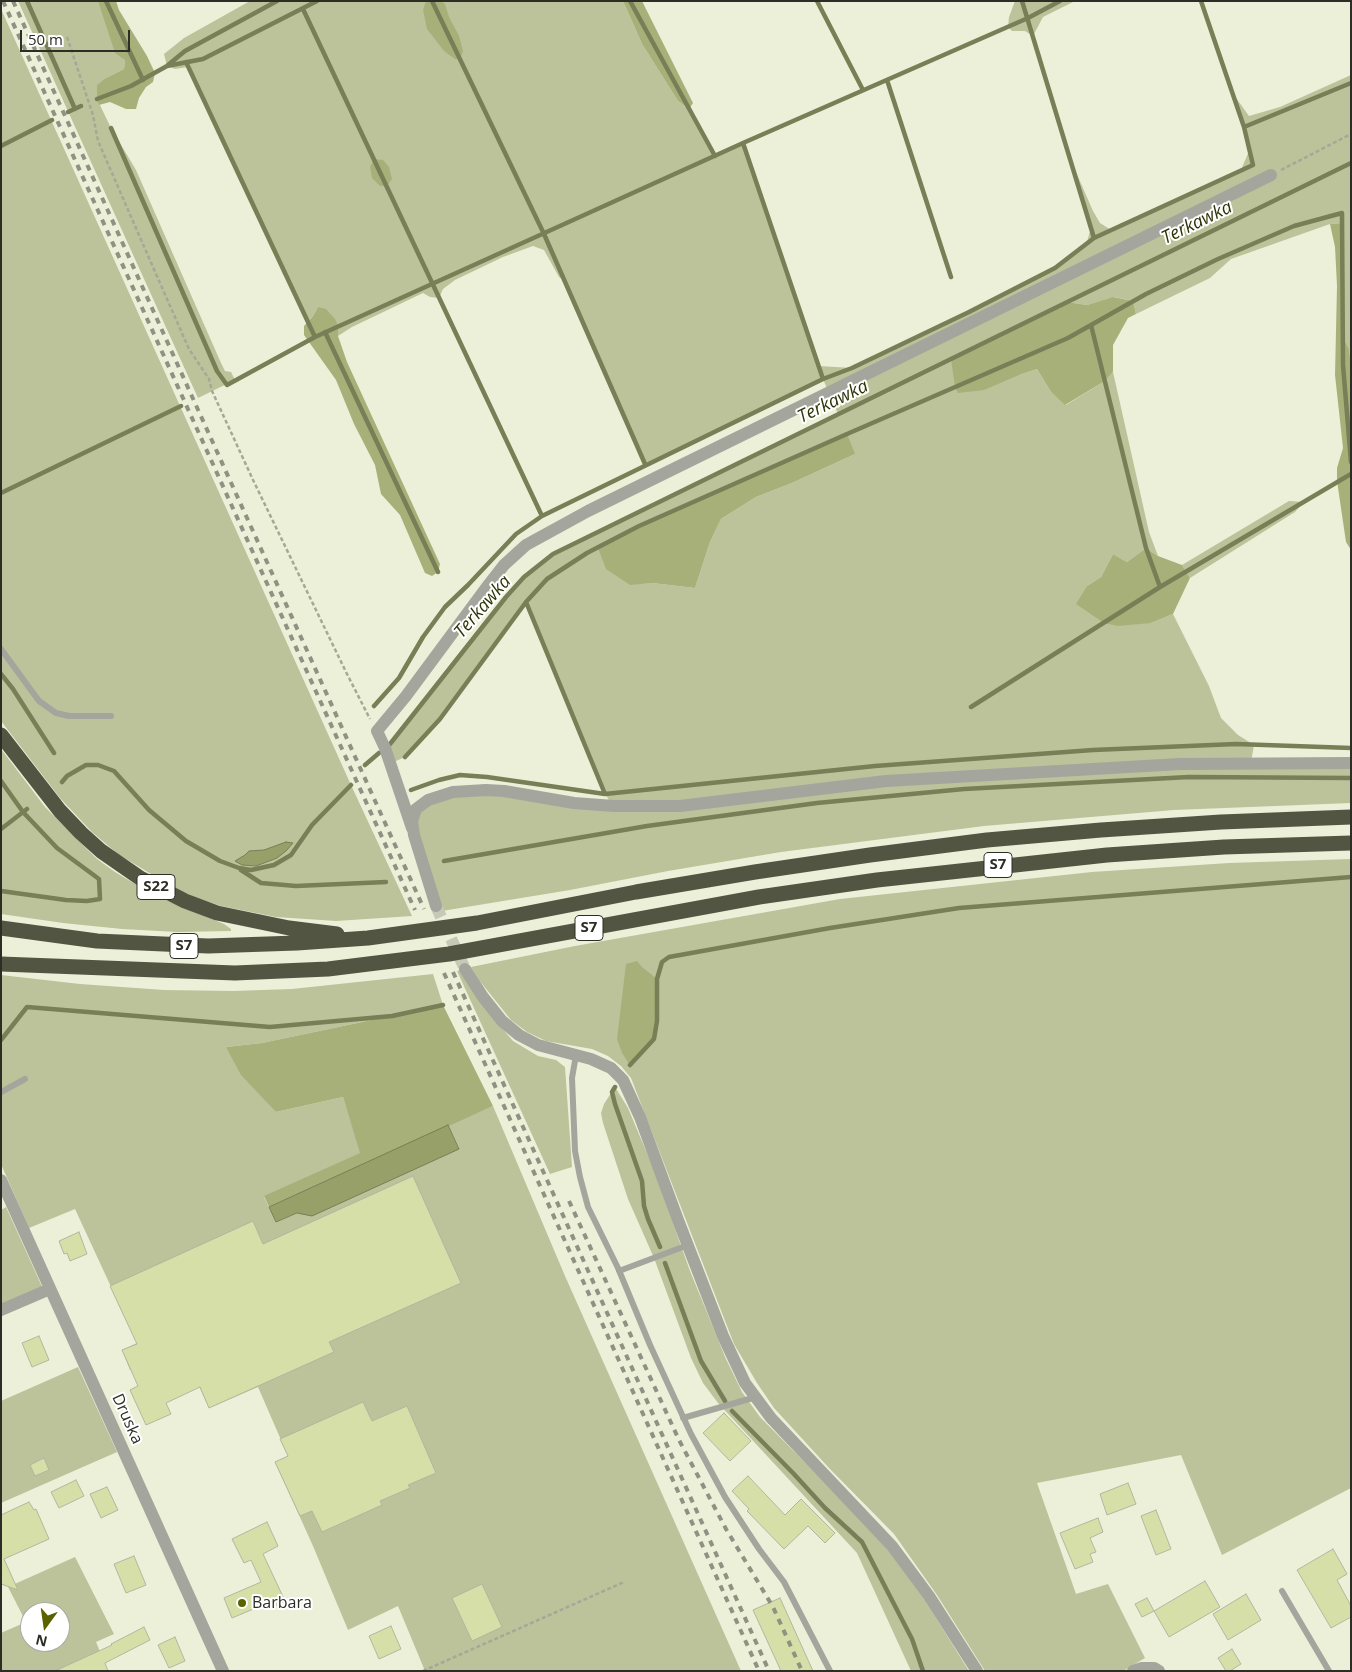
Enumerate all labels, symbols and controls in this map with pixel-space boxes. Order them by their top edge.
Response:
scale bar [22,20,132,52]
text: 50 m [28,29,63,49]
water label: Terkawka [1158,197,1236,249]
water label: Terkawka [794,376,872,428]
water label: Terkawka [450,571,516,643]
road number: S7 [984,852,1012,878]
road number: S22 [137,874,175,900]
road number: S7 [575,916,603,940]
road number: S7 [170,934,198,958]
street label: Druska [107,1391,147,1447]
place label: Barbara [252,1593,312,1613]
marker: Barbara [236,1597,248,1609]
north arrow [20,1602,70,1652]
text: N [34,1630,49,1652]

